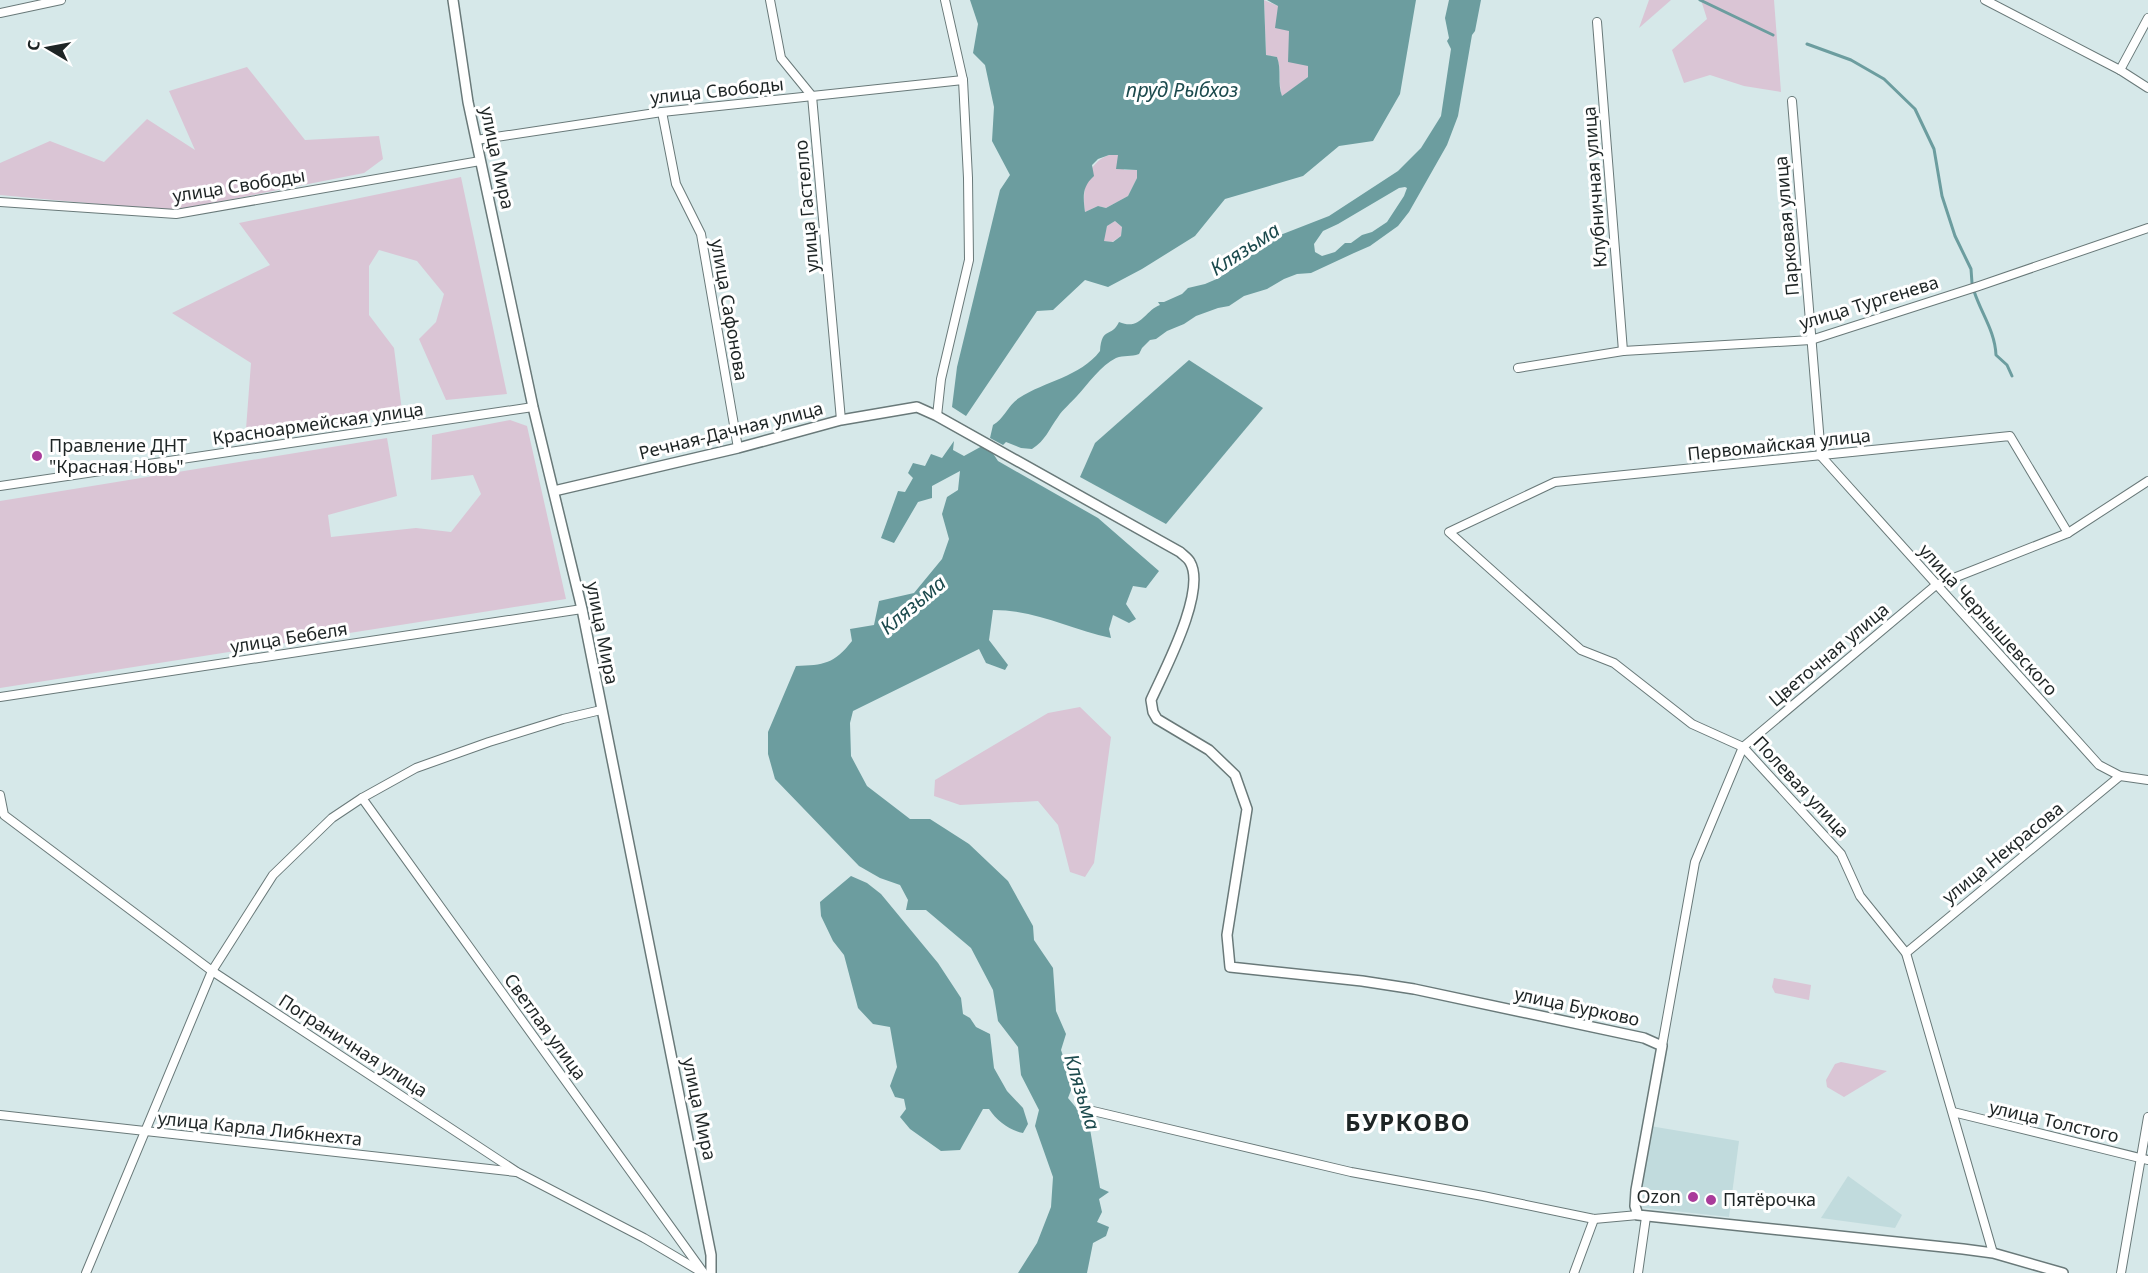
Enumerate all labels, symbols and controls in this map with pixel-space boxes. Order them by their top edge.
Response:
north arrow [18,18,78,78]
text: С [21,38,45,52]
street label: улица Свободы [649,71,785,109]
water label: пруд Рыбхоз [1126,76,1238,103]
street label: улица Мира [475,104,521,211]
street label: Клубничная улица [1576,106,1612,269]
street label: улица Гастелло [788,139,824,273]
street label: Парковая улица [1768,155,1804,297]
street label: улица Свободы [171,163,307,207]
water label: Клязьма [1205,216,1285,281]
street label: улица Сафонова [706,237,754,382]
street label: улица Тургенева [1796,269,1941,335]
street label: Красноармейская улица [211,396,425,450]
street label: Речная-Дачная улица [636,396,825,465]
street label: Первомайская улица [1686,422,1872,466]
place label: Правление ДНТ "Красная Новь" [49,433,187,478]
marker: Правление ДНТ "Красная Новь" [30,449,44,463]
street label: улица Чернышевского [1914,538,2063,700]
water label: Клязьма [874,569,951,640]
street label: улица Мира [581,579,625,686]
street label: Цветочная улица [1763,597,1893,712]
street label: улица Бебеля [229,616,349,658]
street label: Полевая улица [1748,730,1855,842]
street label: улица Некрасова [1937,796,2068,908]
street label: Светлая улица [499,968,593,1084]
street label: улица Бурково [1512,981,1642,1031]
street label: Пограничная улица [275,988,433,1102]
water label: Клязьма [1058,1051,1107,1133]
street label: улица Мира [677,1055,723,1162]
street label: улица Толстого [1987,1094,2121,1148]
street label: улица Карла Либкнехта [157,1105,363,1151]
district label: БУРКОВО [1345,1105,1471,1138]
place label: Ozon [1636,1184,1681,1208]
place label: Пятёрочка [1723,1187,1816,1211]
marker: Ozon [1686,1190,1700,1204]
marker: Пятёрочка [1704,1193,1718,1207]

